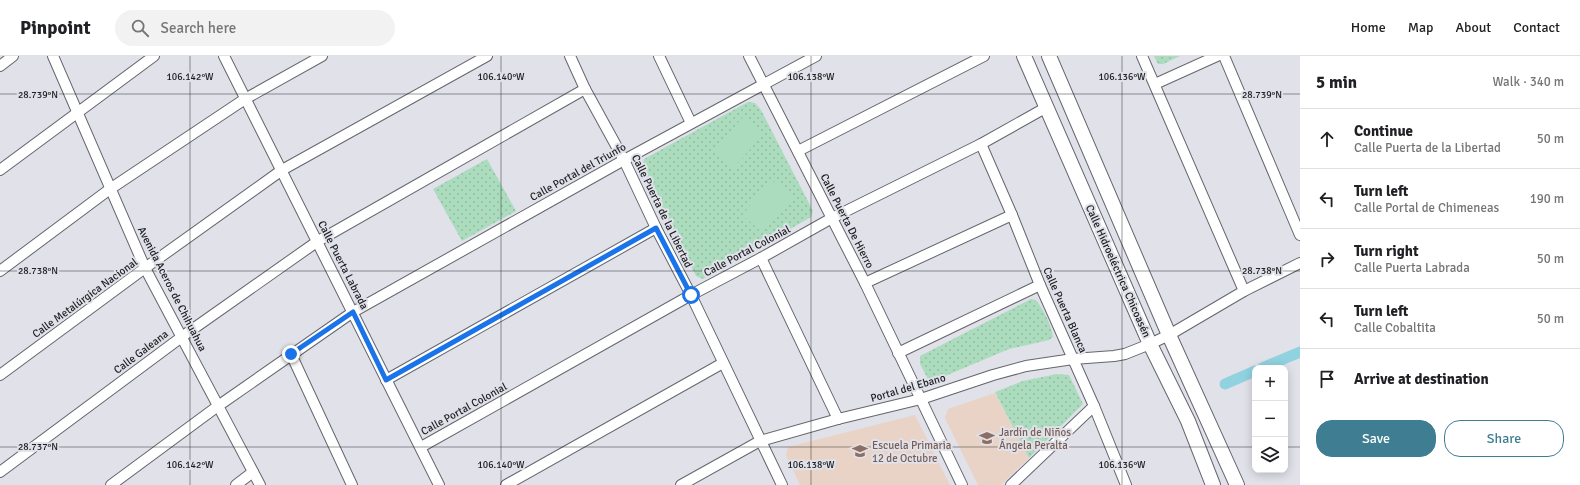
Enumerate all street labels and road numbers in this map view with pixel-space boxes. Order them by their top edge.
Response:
street label: Calle Portal del Triunfo [528,140,628,204]
street label: Calle Puerta de la Libertad [629,152,695,270]
street label: Calle Puerta De Hierro [817,171,877,271]
street label: Calle Hidroeléctrica Chicoasén [1083,203,1153,339]
street label: Calle Puerta Labrada [315,218,371,312]
street label: Calle Portal Colonial [701,223,793,279]
street label: Avenida Aceros de Chihuahua [135,224,209,354]
street label: Calle Metalúrgica Nacional [30,255,140,341]
street label: Calle Puerta Blanca [1040,265,1090,355]
street label: Calle Galeana [111,327,171,377]
street label: Portal del Ebano [869,371,947,405]
street label: Calle Portal Colonial [419,380,509,438]

